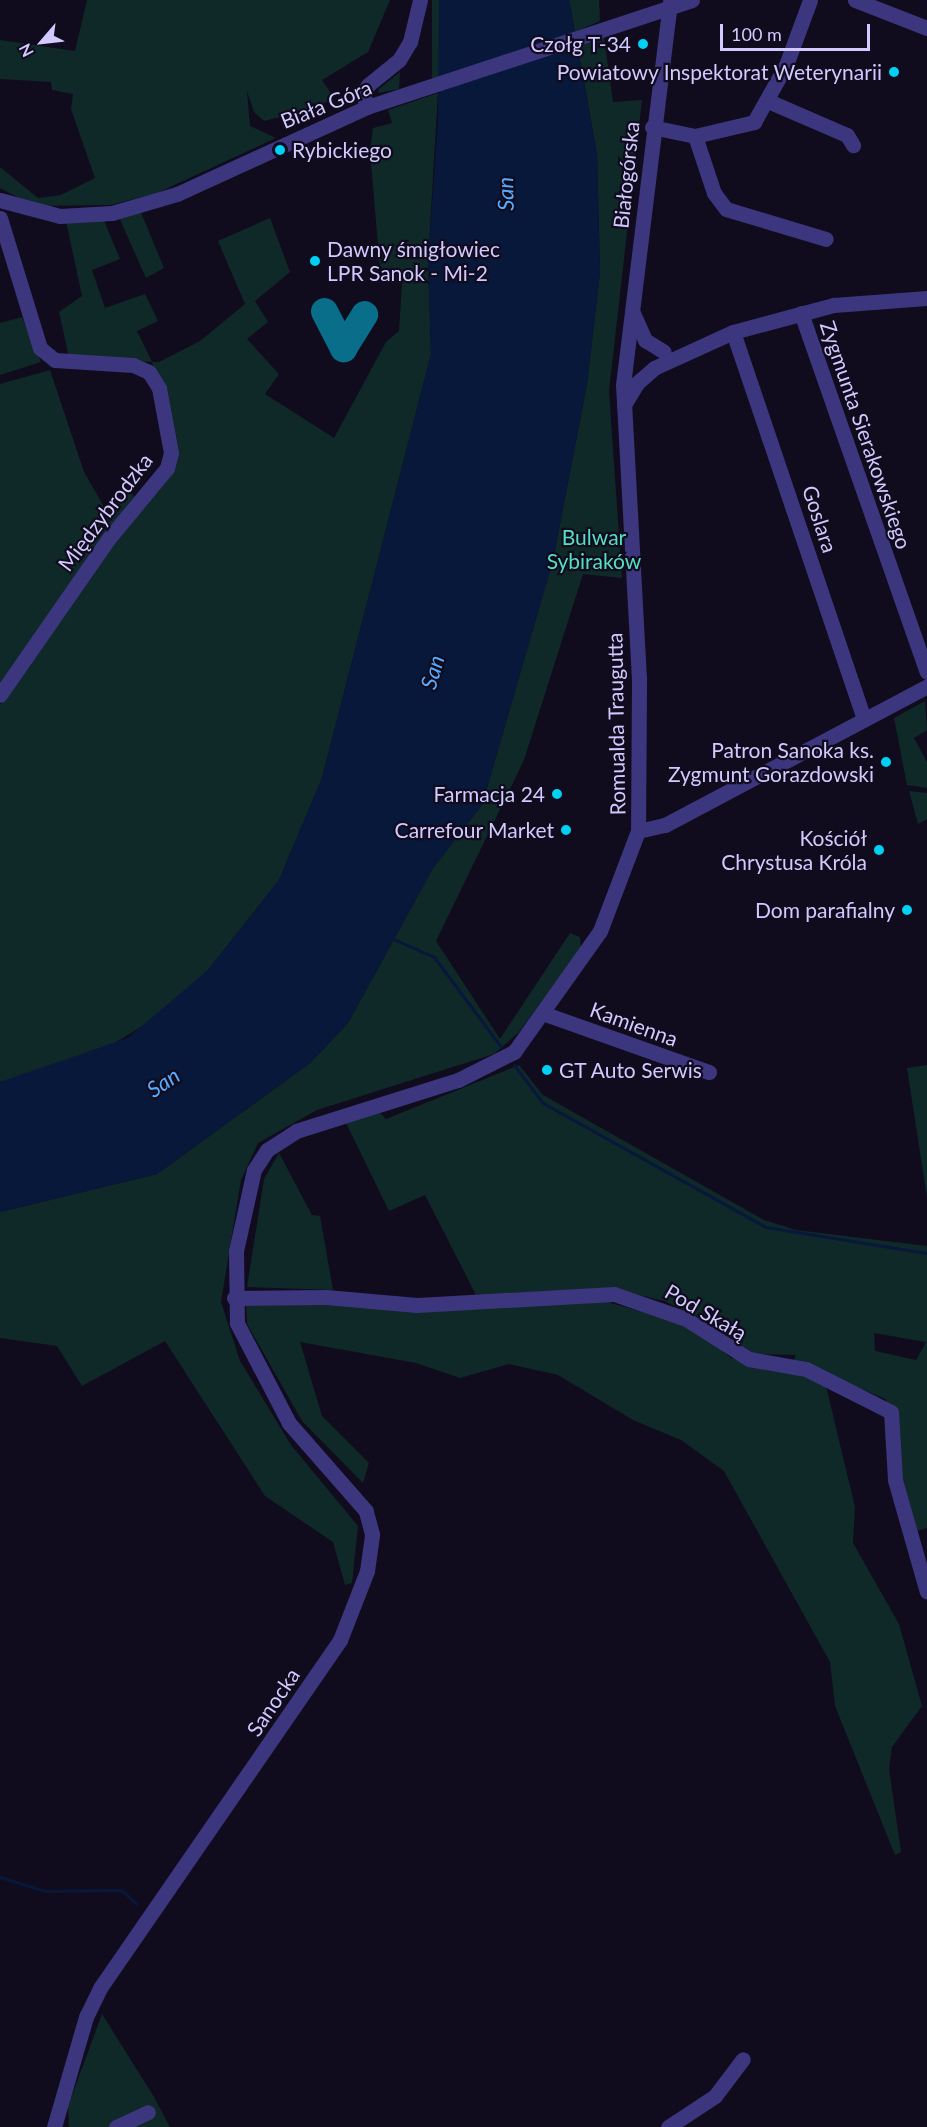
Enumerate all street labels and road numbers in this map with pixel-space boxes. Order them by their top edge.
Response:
street label: Biała Góra [277,74,375,134]
street label: Białogórska [608,120,644,230]
street label: Zygmunta Sierakowskiego [815,318,917,552]
street label: Międzybrodzka [53,448,157,576]
street label: Goslara [797,482,843,556]
street label: Romualda Traugutta [602,632,630,816]
street label: Kamienna [587,997,681,1051]
street label: Pod Skałą [661,1279,751,1345]
street label: Sanocka [241,1663,305,1741]

